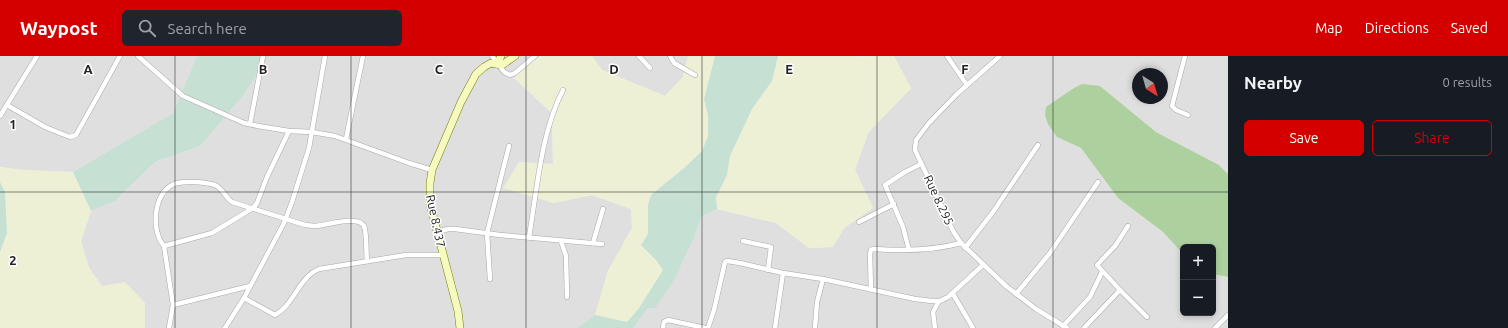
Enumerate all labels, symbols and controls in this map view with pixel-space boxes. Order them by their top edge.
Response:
search box [122,10,402,46]
text: Waypost [20,17,98,39]
icon: search [136,17,158,39]
text: Search here [168,20,247,37]
text: Map [1315,20,1343,36]
text: Directions [1365,20,1429,36]
text: Saved [1451,20,1488,36]
text: A [83,62,93,76]
text: B [259,62,268,76]
text: C [435,62,444,76]
text: D [609,62,619,76]
text: E [785,62,793,76]
text: F [961,62,969,76]
north arrow [1132,68,1168,104]
text: Nearby [1244,73,1302,92]
text: 0 results [1442,75,1492,89]
text: 1 [9,117,17,131]
button: Save [1244,120,1364,156]
button: Share [1372,120,1492,156]
street label: Rue 8.295 [922,173,956,227]
street label: Rue 8.437 [424,193,448,249]
map controls [1180,244,1216,316]
button: + [1180,244,1216,280]
text: 2 [9,253,17,267]
button: − [1180,280,1216,316]

